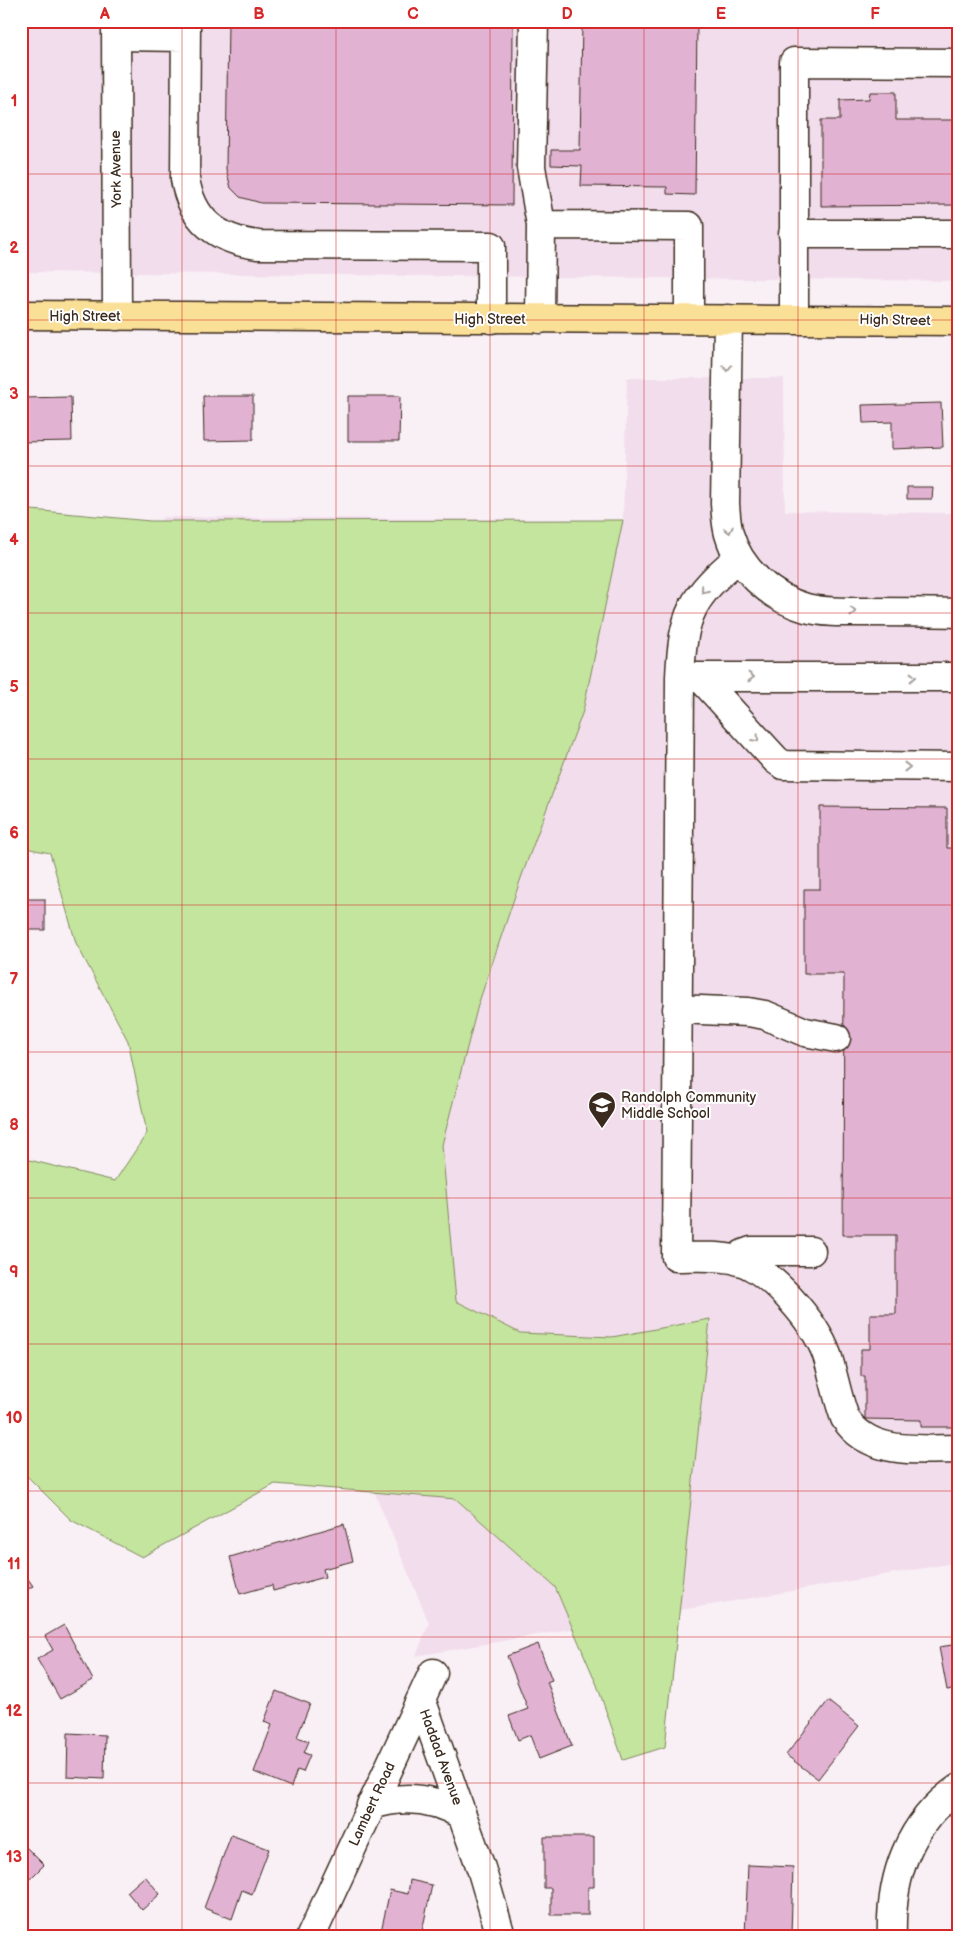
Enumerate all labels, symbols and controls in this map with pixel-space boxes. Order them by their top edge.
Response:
text: A [99,5,110,24]
text: B [253,5,265,24]
text: C [407,5,419,24]
text: D [561,5,573,24]
text: E [716,5,726,24]
text: F [870,5,880,24]
text: 1 [11,92,17,111]
street label: York Avenue [107,130,125,209]
text: 2 [9,239,19,258]
street label: High Street [49,308,121,325]
street label: High Street [454,311,526,328]
street label: High Street [859,311,931,329]
one-way arrow [722,364,732,372]
text: 3 [9,385,19,404]
one-way arrow [723,526,734,535]
text: 4 [9,531,19,550]
one-way arrow [700,585,709,594]
one-way arrow [850,607,858,617]
one-way arrow [747,672,755,682]
one-way arrow [910,672,917,682]
text: 5 [9,678,19,697]
one-way arrow [751,733,760,742]
one-way arrow [904,762,912,772]
text: 6 [9,824,19,843]
text: 7 [10,970,19,989]
place label: Randolph Community Middle School [621,1089,757,1122]
school or university icon: Randolph Community Middle School [587,1090,617,1129]
text: 8 [9,1116,19,1135]
text: 9 [9,1263,19,1282]
text: 10 [6,1409,22,1428]
text: 11 [7,1555,21,1574]
text: 12 [6,1702,23,1721]
street label: Haddad Avenue [416,1707,466,1807]
street label: Lambert Road [345,1759,399,1849]
text: 13 [6,1848,22,1867]

